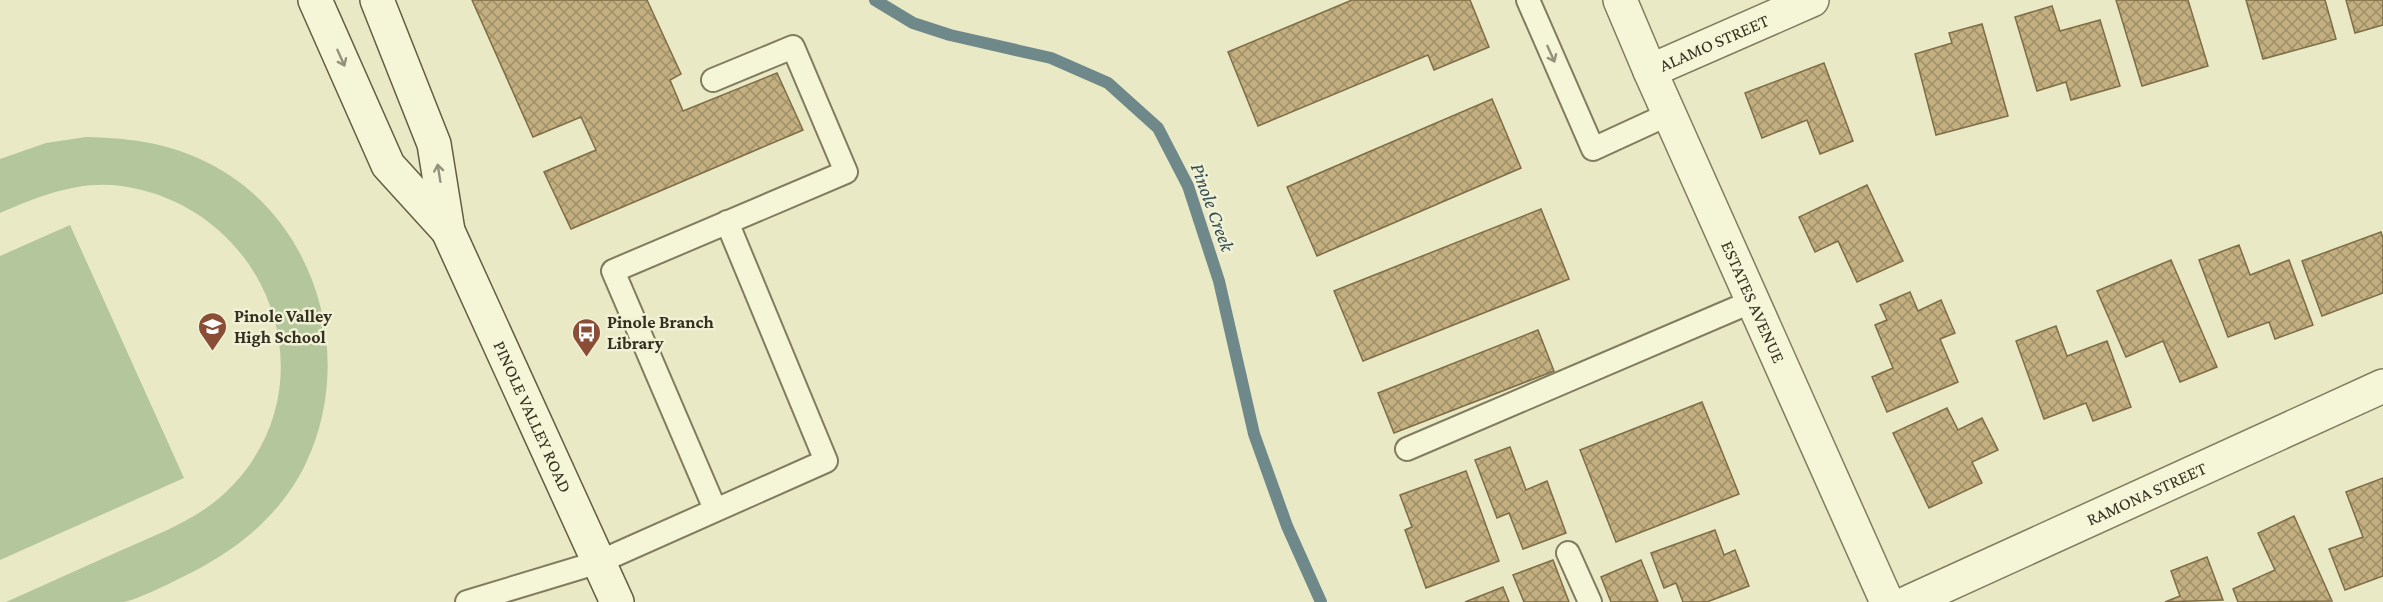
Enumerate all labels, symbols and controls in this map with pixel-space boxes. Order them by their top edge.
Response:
street label: ALAMO STREET [1656,10,1772,76]
one-way arrow [1546,44,1558,62]
one-way arrow [336,49,347,67]
water label: Pinole Creek [1187,160,1240,255]
one-way arrow [433,164,444,183]
street label: ESTATES AVENUE [1717,238,1789,366]
place label: Pinole Valley High School [234,306,332,347]
school or university icon: Pinole Valley High School [197,310,229,352]
place label: Pinole Branch Library [607,312,715,353]
bus stop icon: Pinole Branch Library [570,316,602,358]
street label: PINOLE VALLEY ROAD [489,338,576,496]
street label: RAMONA STREET [2083,458,2210,530]

